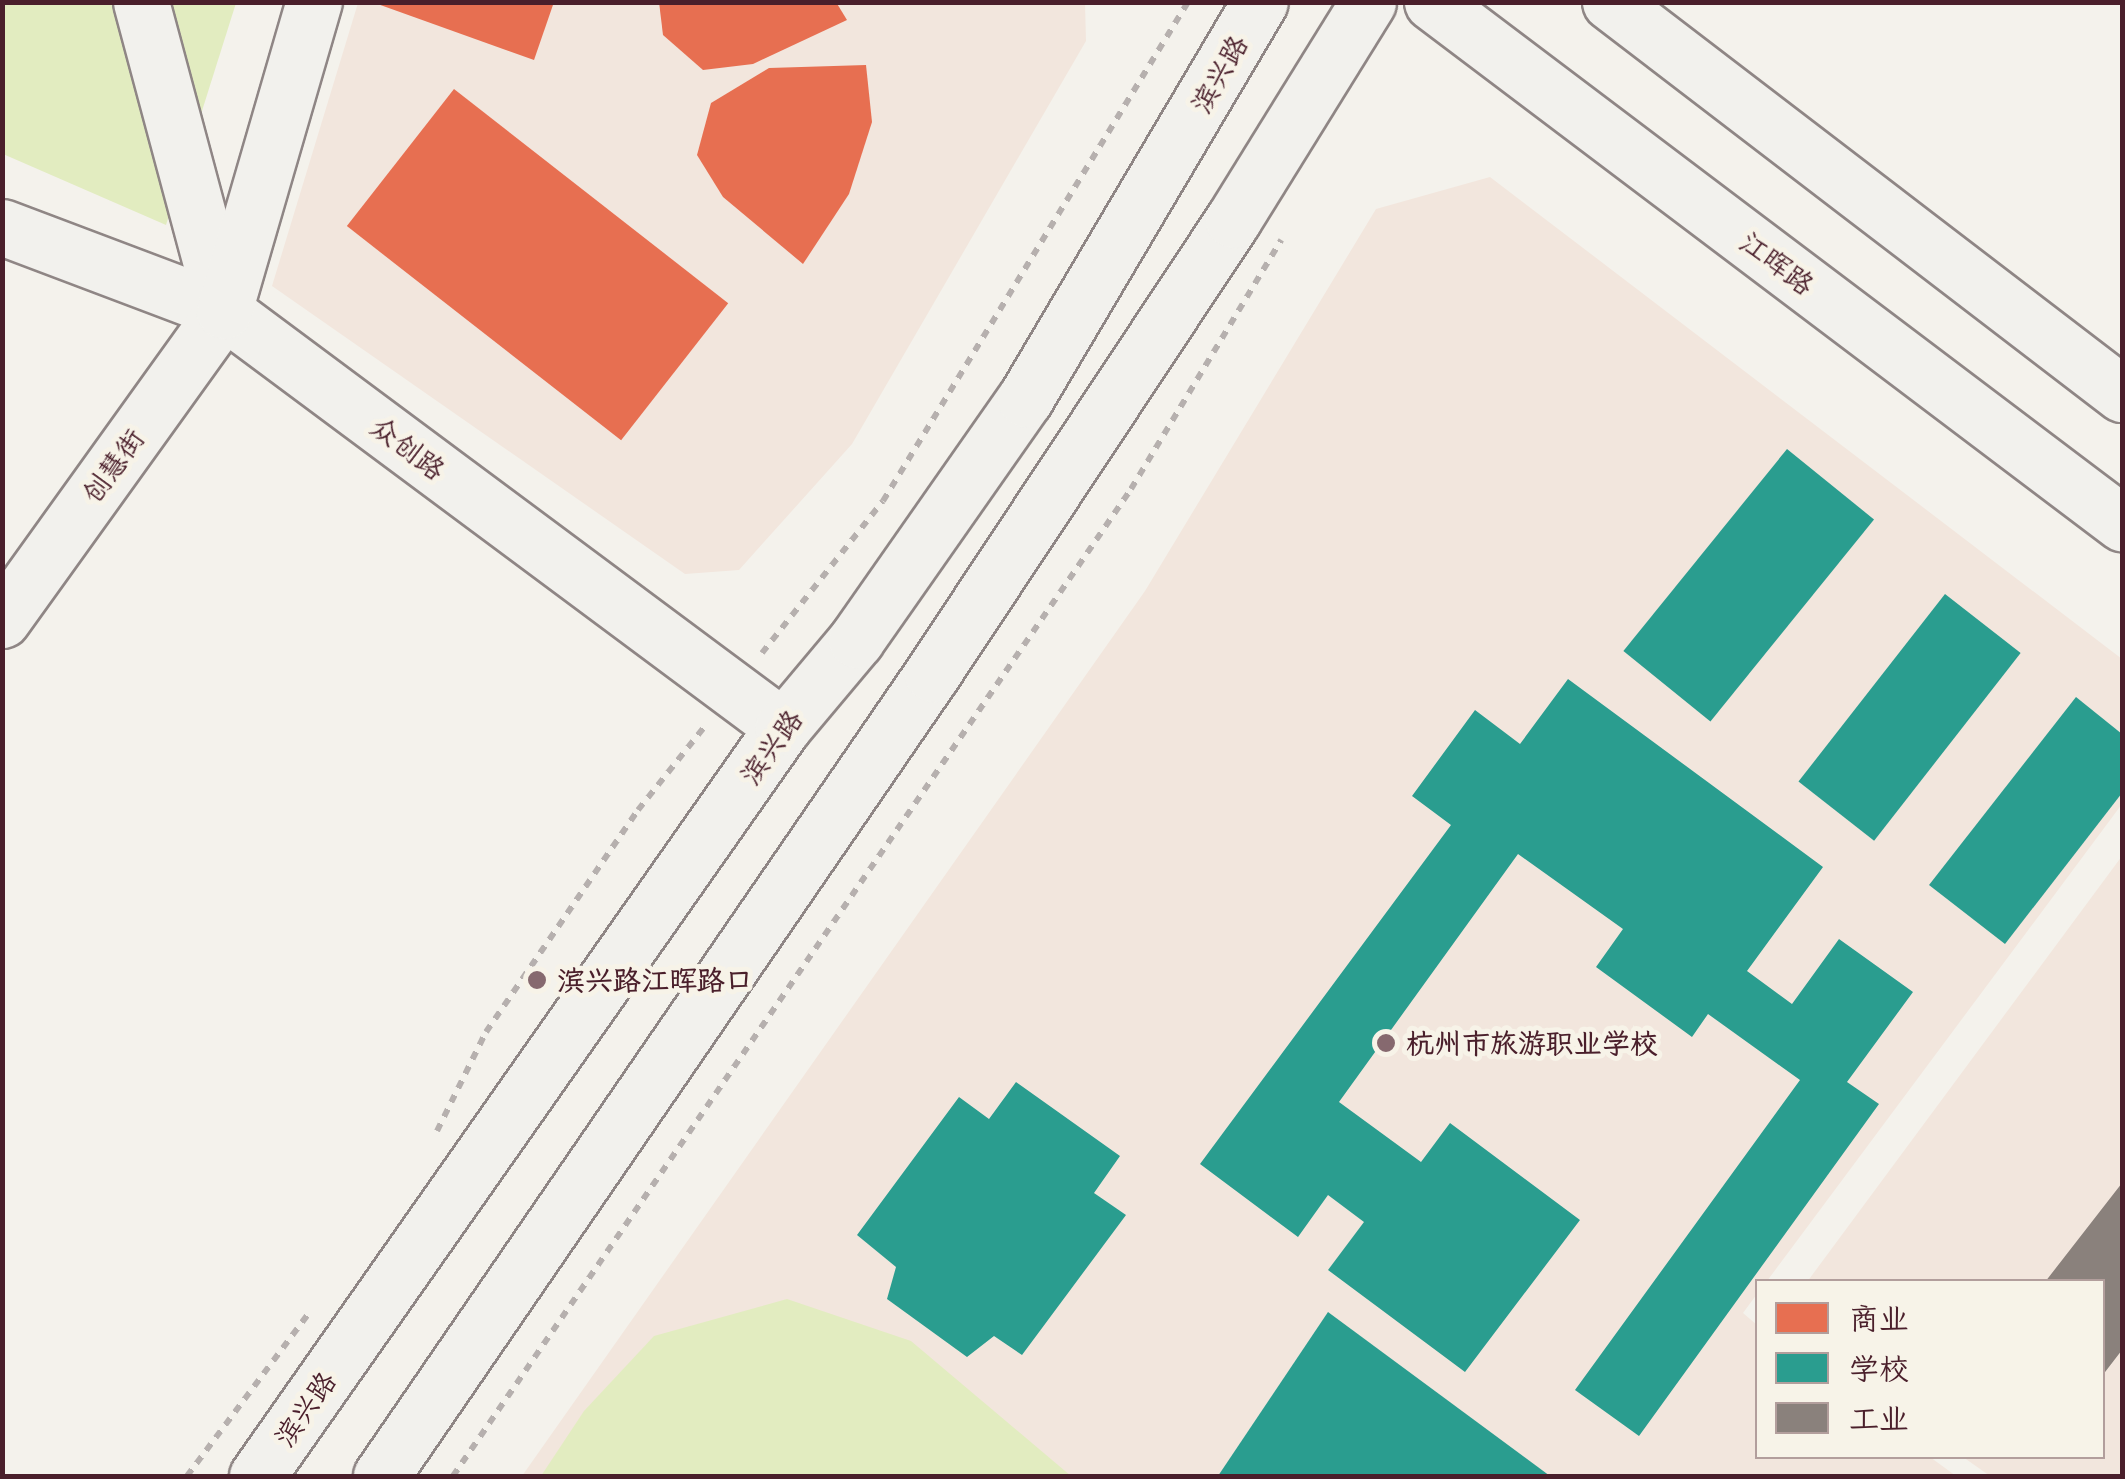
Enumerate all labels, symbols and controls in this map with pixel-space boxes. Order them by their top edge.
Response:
street label: 滨兴路 [1183,29,1255,119]
street label: 江晖路 [1733,224,1821,302]
street label: 众创路 [364,409,452,487]
street label: 创慧街 [75,422,151,510]
street label: 滨兴路 [733,703,809,791]
place label: 滨兴路江晖路口 [557,963,753,997]
marker: 滨兴路江晖路口 [526,969,548,991]
place label: 杭州市旅游职业学校 [1406,1026,1658,1060]
marker: 杭州市旅游职业学校 [1375,1032,1397,1054]
legend [1755,1279,2105,1459]
text: 商业 [1849,1298,1909,1339]
text: 学校 [1849,1348,1909,1389]
street label: 滨兴路 [267,1365,343,1453]
text: 工业 [1849,1398,1909,1439]

